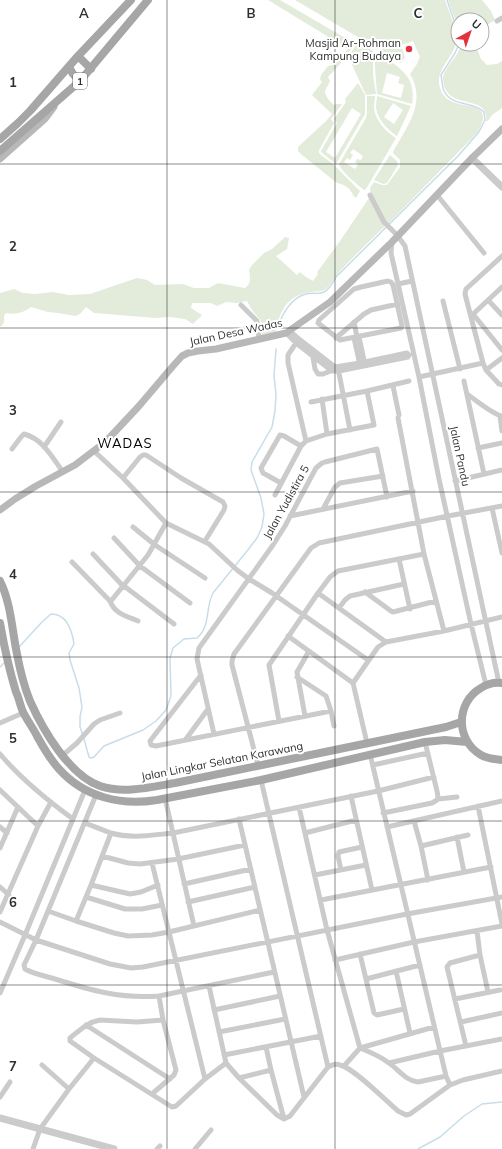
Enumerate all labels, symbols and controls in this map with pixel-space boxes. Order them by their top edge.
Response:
text: A [79,5,89,21]
text: B [247,5,256,21]
text: C [414,5,423,21]
north arrow [450,12,490,52]
text: U [469,16,484,32]
place label: Masjid Ar-Rohman Kampung Budaya [305,36,401,63]
marker: Masjid Ar-Rohman Kampung Budaya [404,44,414,54]
road number: 1 [73,73,87,89]
text: 1 [9,74,17,90]
text: 2 [9,238,17,254]
street label: Jalan Desa Wadas [188,315,284,349]
text: 3 [9,402,17,418]
street label: Jalan Pandu [447,424,473,488]
district label: WADAS [97,435,153,451]
street label: Jalan Yudistira 5 [260,462,312,541]
text: 4 [9,566,17,582]
text: 5 [9,730,17,746]
street label: Jalan Lingkar Selatan Karawang [140,738,304,784]
text: 6 [9,894,17,910]
text: 7 [9,1058,17,1074]

